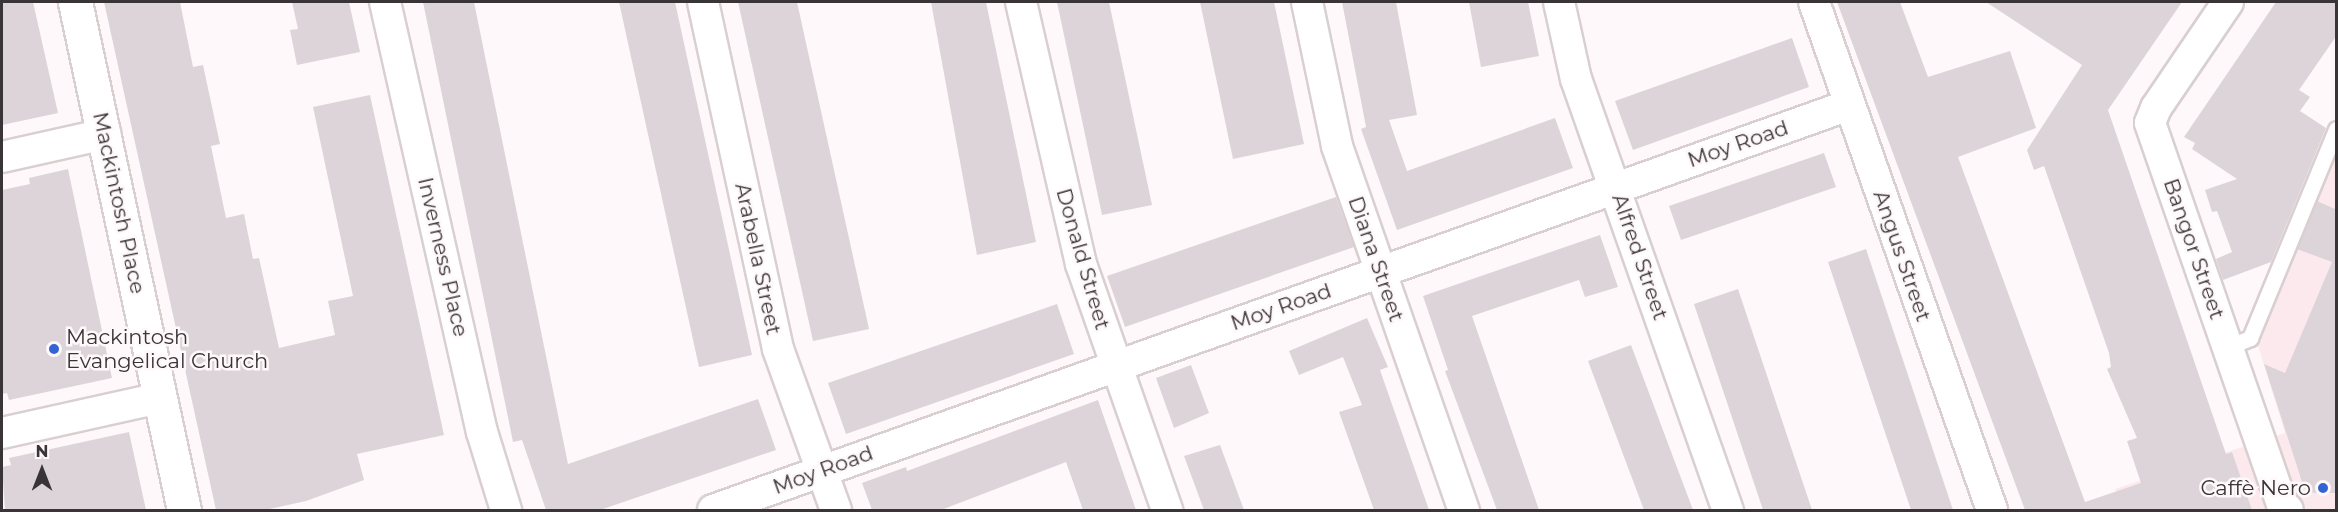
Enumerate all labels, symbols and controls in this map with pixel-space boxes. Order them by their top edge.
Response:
street label: Mackintosh Place [87,110,151,296]
street label: Moy Road [1684,115,1792,173]
street label: Inverness Place [412,175,474,339]
street label: Bangor Street [2158,175,2230,323]
street label: Arabella Street [730,181,786,337]
street label: Donald Street [1051,185,1115,333]
street label: Angus Street [1868,187,1936,325]
street label: Alfred Street [1607,191,1673,323]
street label: Diana Street [1343,193,1409,325]
street label: Moy Road [1227,278,1335,336]
place label: Mackintosh Evangelical Church [66,324,268,374]
marker: Mackintosh Evangelical Church [47,342,61,356]
north arrow [12,440,72,500]
street label: Moy Road [769,440,877,500]
text: N [36,442,48,461]
place label: Caffè Nero [2201,475,2311,501]
marker: Caffè Nero [2316,481,2330,495]

